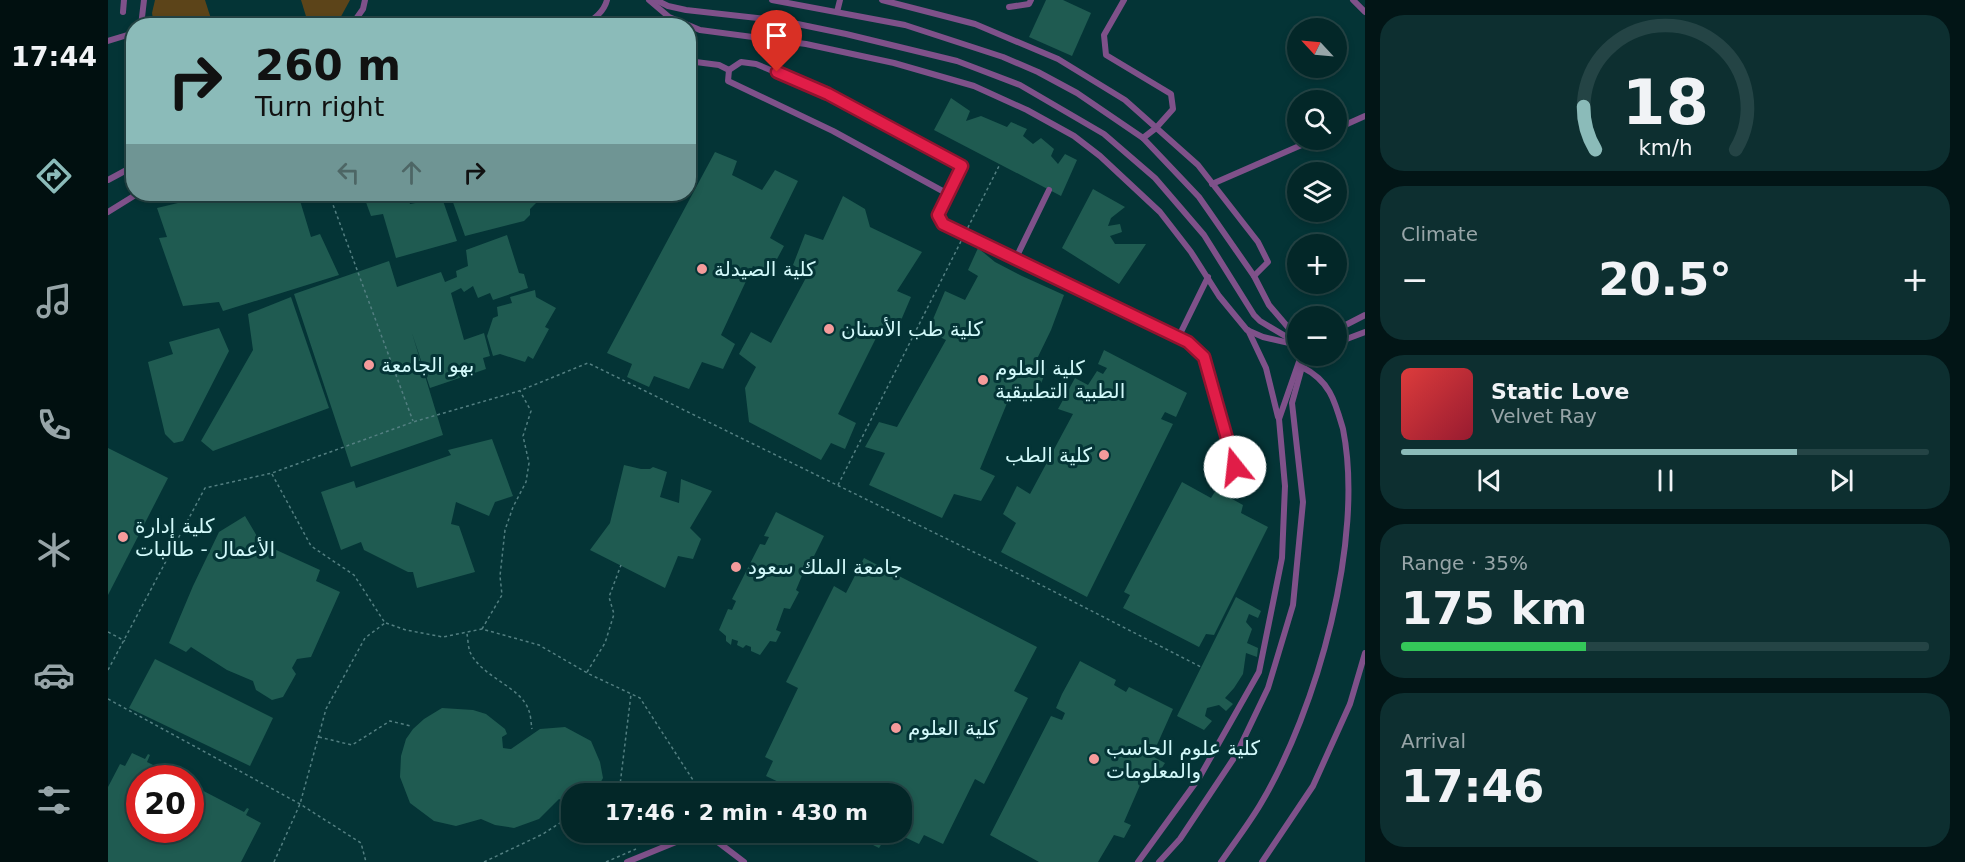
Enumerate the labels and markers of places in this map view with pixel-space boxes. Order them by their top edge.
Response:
pin [751,10,802,72]
place label: كلية الصيدلة [714,257,816,281]
marker: كلية الصيدلة [695,262,709,276]
place label: كلية طب الأسنان [841,317,983,341]
marker: كلية طب الأسنان [822,322,836,336]
place label: بهو الجامعة [381,353,474,377]
place label: كلية العلوم الطبية التطبيقية [995,356,1125,403]
marker: بهو الجامعة [362,358,376,372]
marker: كلية العلوم الطبية التطبيقية [976,373,990,387]
place label: كلية الطب [1005,443,1092,467]
marker: كلية الطب [1097,448,1111,462]
place label: كلية إدارة الأعمال - طالبات [135,514,275,561]
marker: كلية إدارة الأعمال - طالبات [116,530,130,544]
place label: جامعة الملك سعود [748,555,903,579]
marker: جامعة الملك سعود [729,560,743,574]
place label: كلية العلوم [908,716,998,740]
marker: كلية العلوم [889,721,903,735]
place label: كلية علوم الحاسب والمعلومات [1106,736,1260,783]
marker: كلية علوم الحاسب والمعلومات [1087,752,1101,766]

